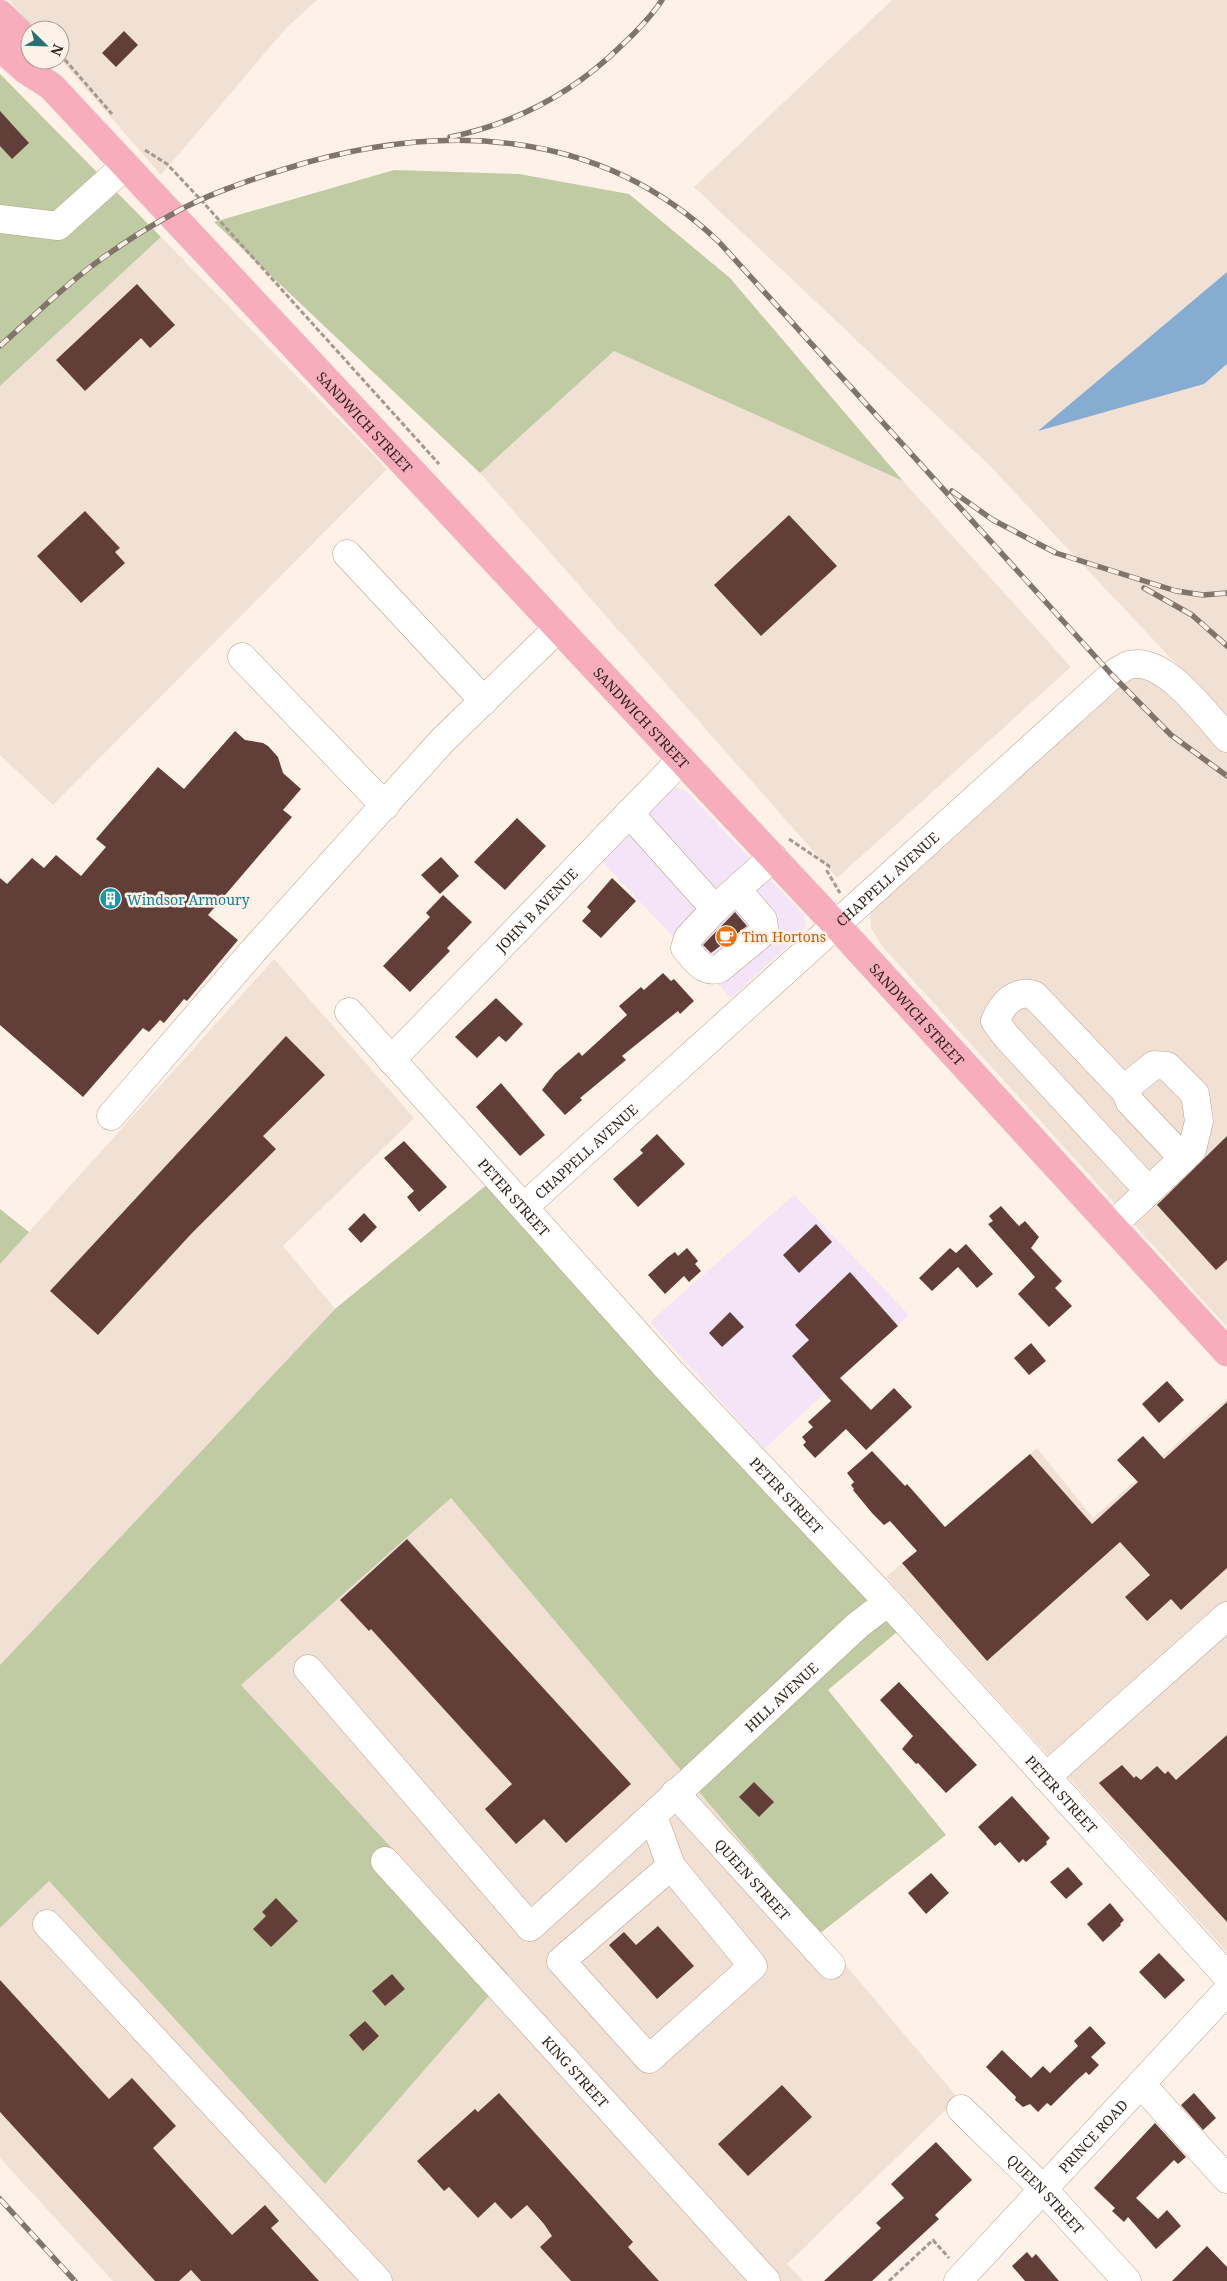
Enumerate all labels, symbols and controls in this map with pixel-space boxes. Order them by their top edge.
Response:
north arrow [20,20,70,70]
text: N [47,41,68,59]
street label: SANDWICH STREET [313,367,417,477]
street label: SANDWICH STREET [590,663,694,772]
street label: CHAPPELL AVENUE [831,827,943,930]
street label: JOHN B AVENUE [490,863,582,957]
building icon: Windsor Armoury [99,887,123,911]
place label: Windsor Armoury [127,890,250,909]
cafe icon: Tim Hortons [714,924,738,948]
place label: Tim Hortons [742,927,826,946]
street label: SANDWICH STREET [866,959,969,1069]
street label: CHAPPELL AVENUE [530,1099,642,1203]
street label: PETER STREET [474,1154,555,1240]
street label: PETER STREET [746,1453,828,1538]
street label: HILL AVENUE [740,1658,822,1736]
street label: PETER STREET [1022,1751,1102,1837]
street label: QUEEN STREET [711,1834,795,1924]
street label: KING STREET [538,2031,614,2112]
street label: PRINCE ROAD [1054,2095,1131,2177]
street label: QUEEN STREET [1003,2150,1089,2238]

